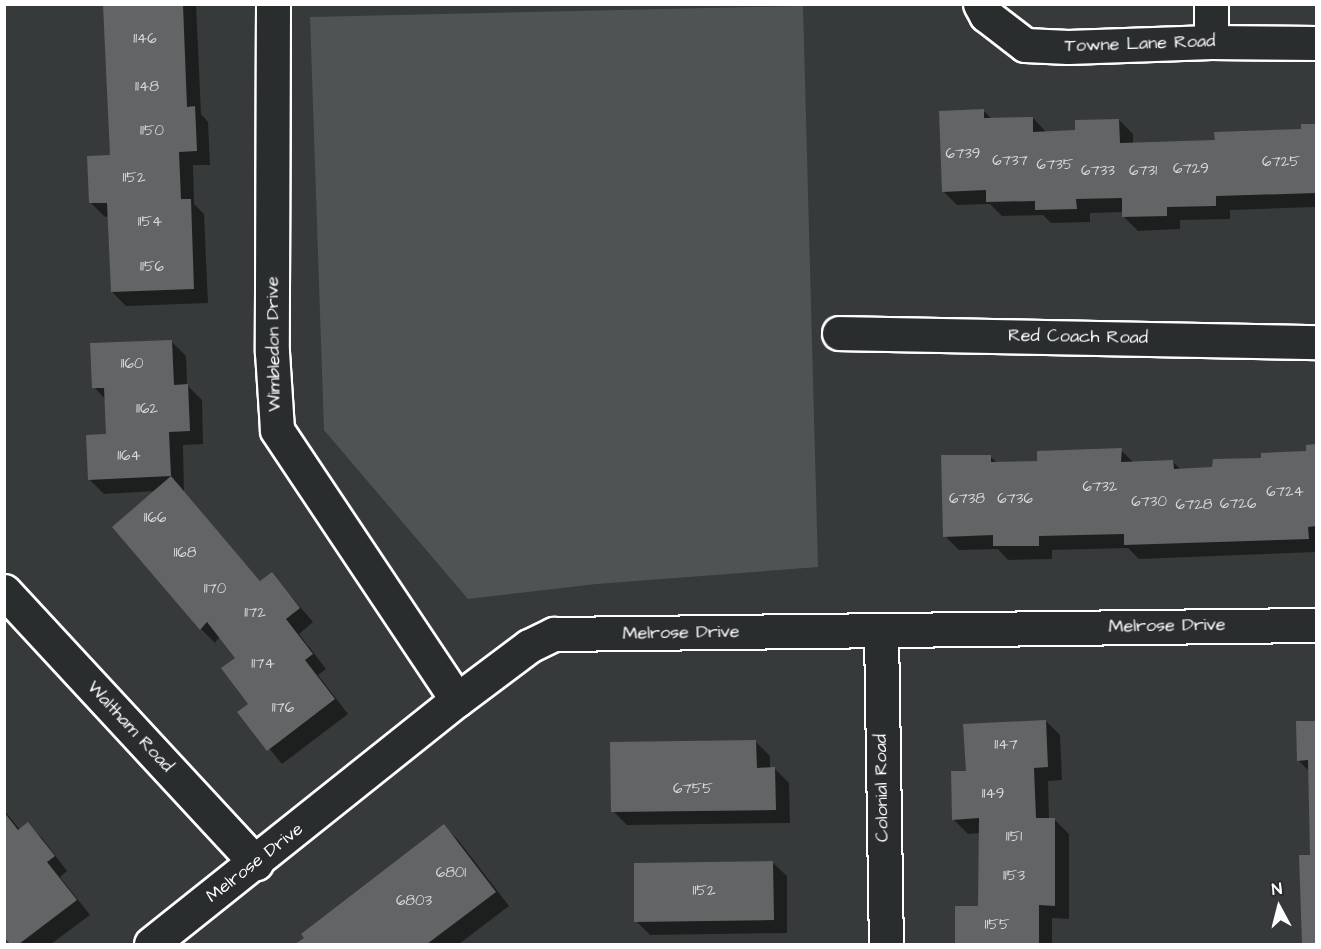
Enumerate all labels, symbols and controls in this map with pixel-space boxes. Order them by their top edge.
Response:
house number: 1146 [133,30,157,48]
street label: Towne Lane Road [1064,31,1216,57]
house number: 1148 [135,78,159,96]
house number: 1150 [140,122,164,140]
house number: 6739 [946,145,980,163]
house number: 6737 [992,152,1028,170]
house number: 6725 [1262,153,1300,171]
house number: 6735 [1037,156,1073,174]
house number: 6729 [1173,160,1209,178]
house number: 6733 [1081,162,1115,180]
house number: 6731 [1129,162,1157,180]
house number: 1152 [122,169,146,187]
house number: 1154 [138,213,162,231]
house number: 1156 [140,258,164,276]
street label: Wimbledon Drive [262,276,286,412]
street label: Red Coach Road [1008,325,1148,349]
house number: 1160 [121,355,143,373]
house number: 1162 [136,400,158,418]
house number: 1164 [117,447,141,465]
house number: 6732 [1083,478,1117,496]
house number: 6724 [1266,483,1304,501]
house number: 6738 [949,490,985,508]
house number: 6736 [997,490,1033,508]
house number: 6730 [1131,493,1167,511]
house number: 6726 [1220,495,1256,513]
house number: 6728 [1176,496,1212,514]
house number: 1166 [144,509,166,527]
house number: 1168 [174,544,196,562]
house number: 1170 [204,580,226,598]
house number: 1172 [244,604,266,622]
street label: Melrose Drive [1108,614,1226,638]
street label: Melrose Drive [622,621,740,645]
house number: 1174 [251,655,275,673]
street label: Waltham Road [82,677,178,777]
house number: 1176 [272,699,294,717]
street label: Colonial Road [870,734,894,842]
house number: 1147 [994,736,1018,754]
house number: 6755 [673,780,713,798]
house number: 1149 [982,785,1004,803]
street label: Melrose Drive [202,819,308,907]
house number: 1151 [1006,828,1022,846]
house number: 6801 [436,864,466,882]
house number: 1153 [1003,867,1025,885]
north arrow [1249,877,1309,937]
text: N [1270,878,1283,901]
house number: 1152 [692,882,716,900]
house number: 6803 [396,892,432,910]
house number: 1155 [984,916,1010,934]

